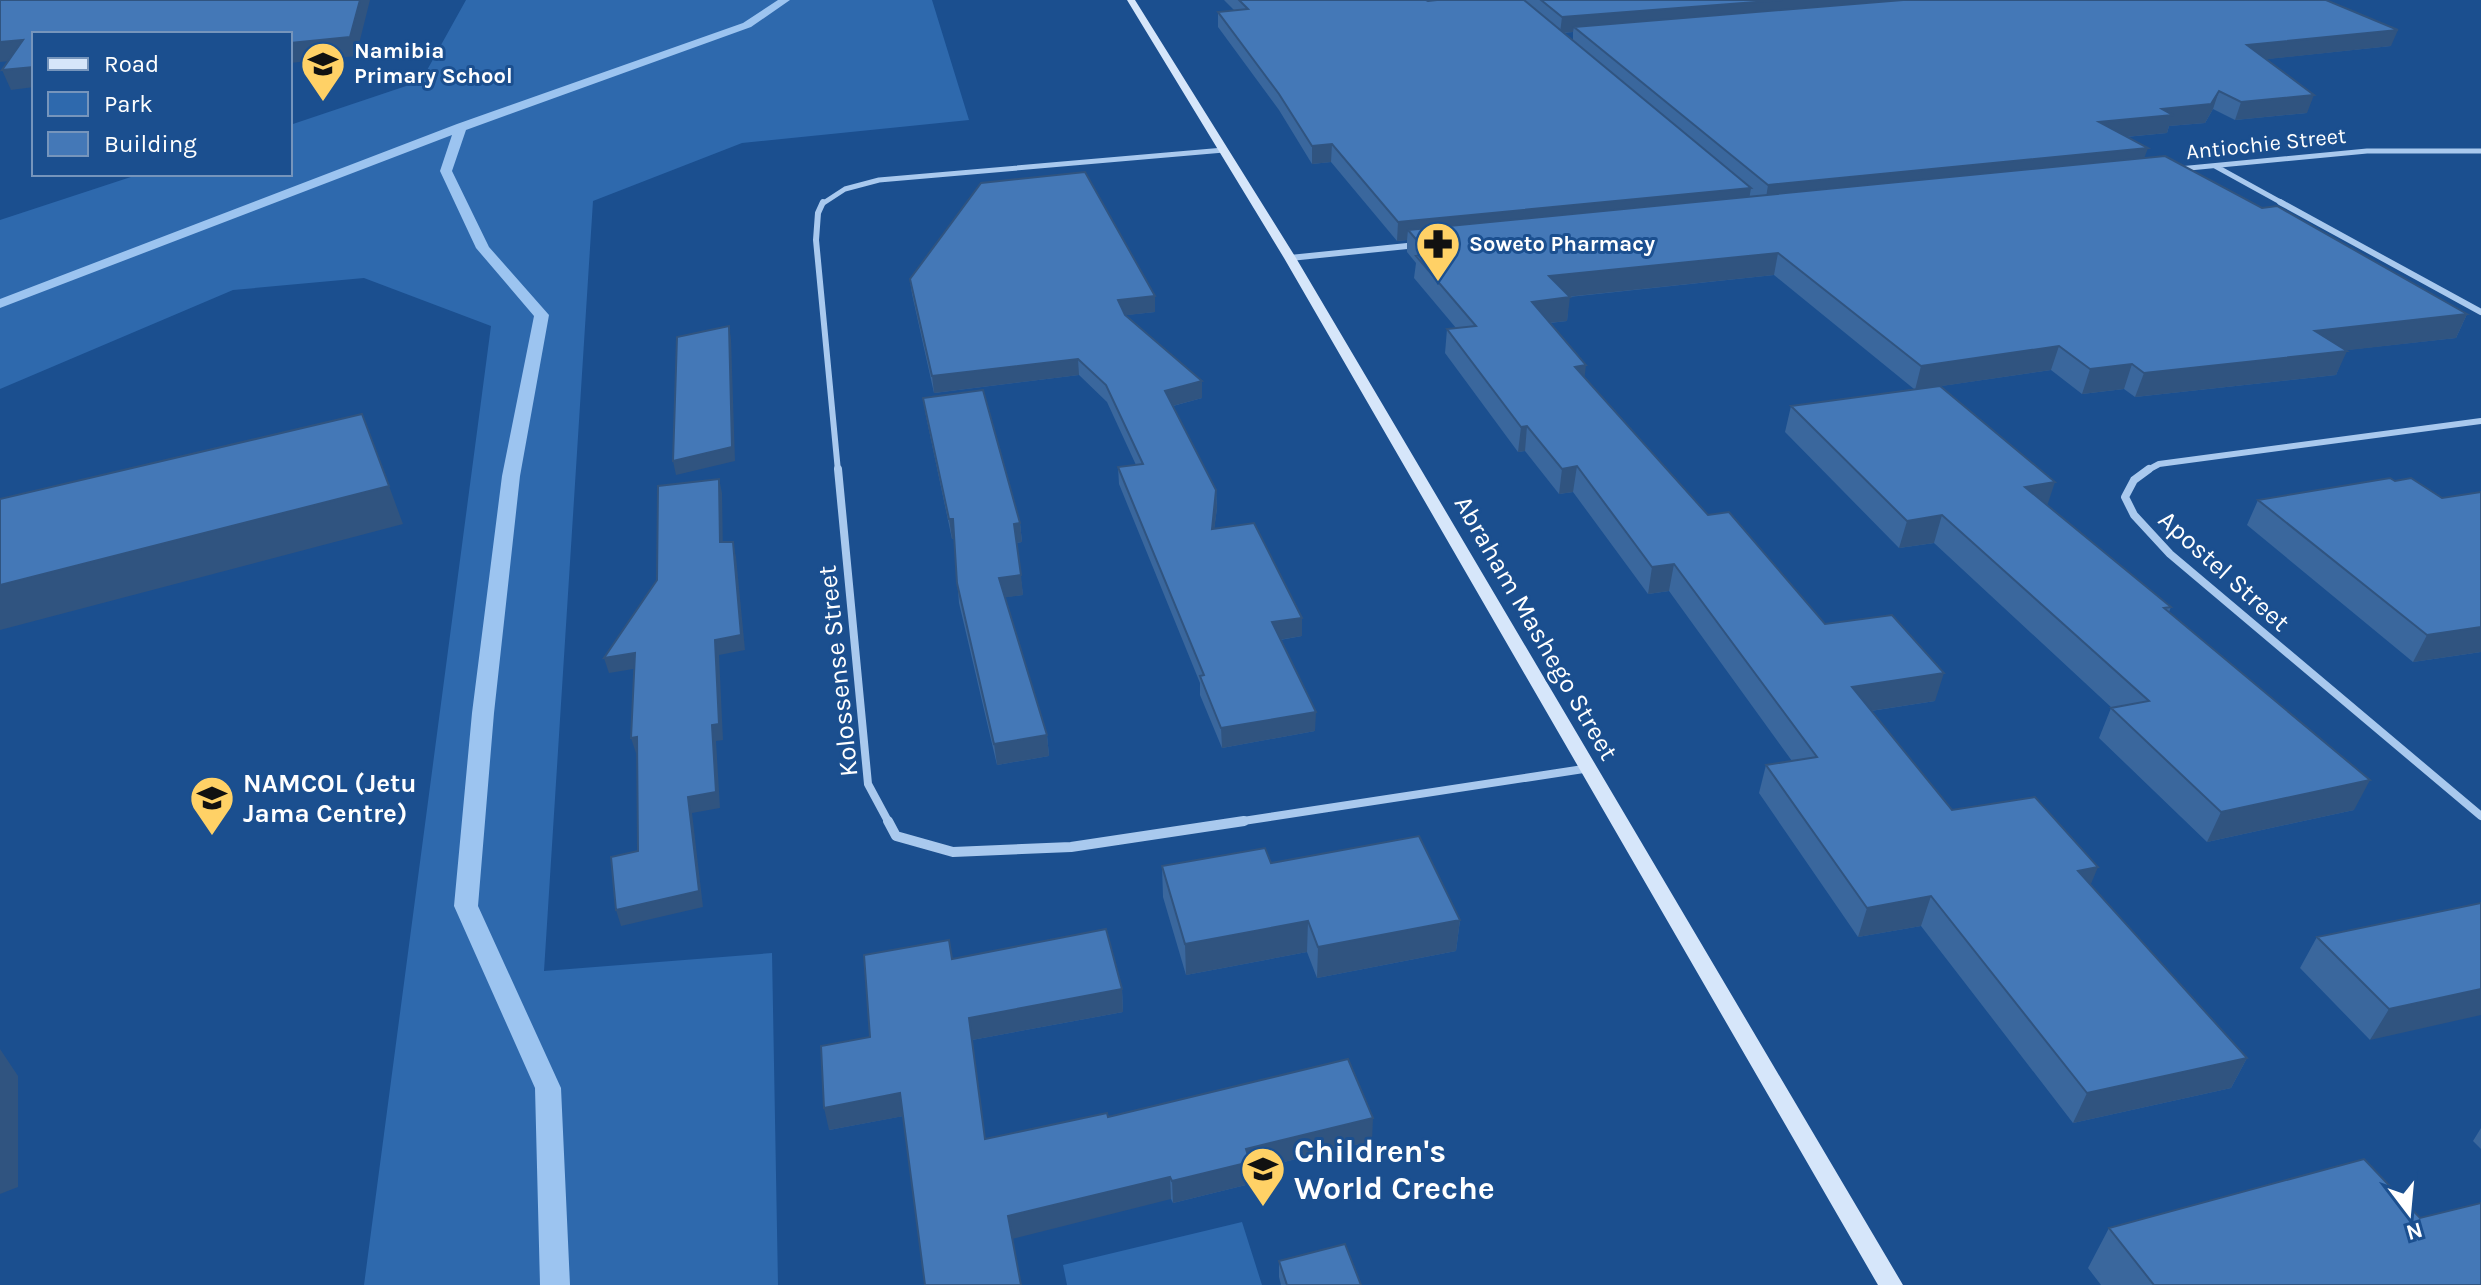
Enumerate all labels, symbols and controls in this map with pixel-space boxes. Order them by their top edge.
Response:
legend [32,32,292,176]
place label: Namibia Primary School [354,38,513,89]
school or university icon: Namibia Primary School [299,40,347,103]
text: Road [104,50,159,78]
text: Park [104,90,153,118]
street label: Antiochie Street [2185,123,2347,165]
text: Building [104,130,197,158]
pharmacy icon: Soweto Pharmacy [1414,220,1462,283]
place label: Soweto Pharmacy [1469,231,1655,257]
street label: Abraham Mashego Street [1448,490,1625,766]
street label: Apostel Street [2152,504,2296,638]
street label: Kolossense Street [811,564,865,778]
place label: NAMCOL (Jetu Jama Centre) [243,768,417,829]
school or university icon: NAMCOL (Jetu Jama Centre) [188,774,236,837]
place label: Children's World Creche [1294,1133,1495,1207]
school or university icon: Children's World Creche [1239,1145,1287,1208]
north arrow [2369,1173,2449,1253]
text: N [2403,1217,2425,1246]

